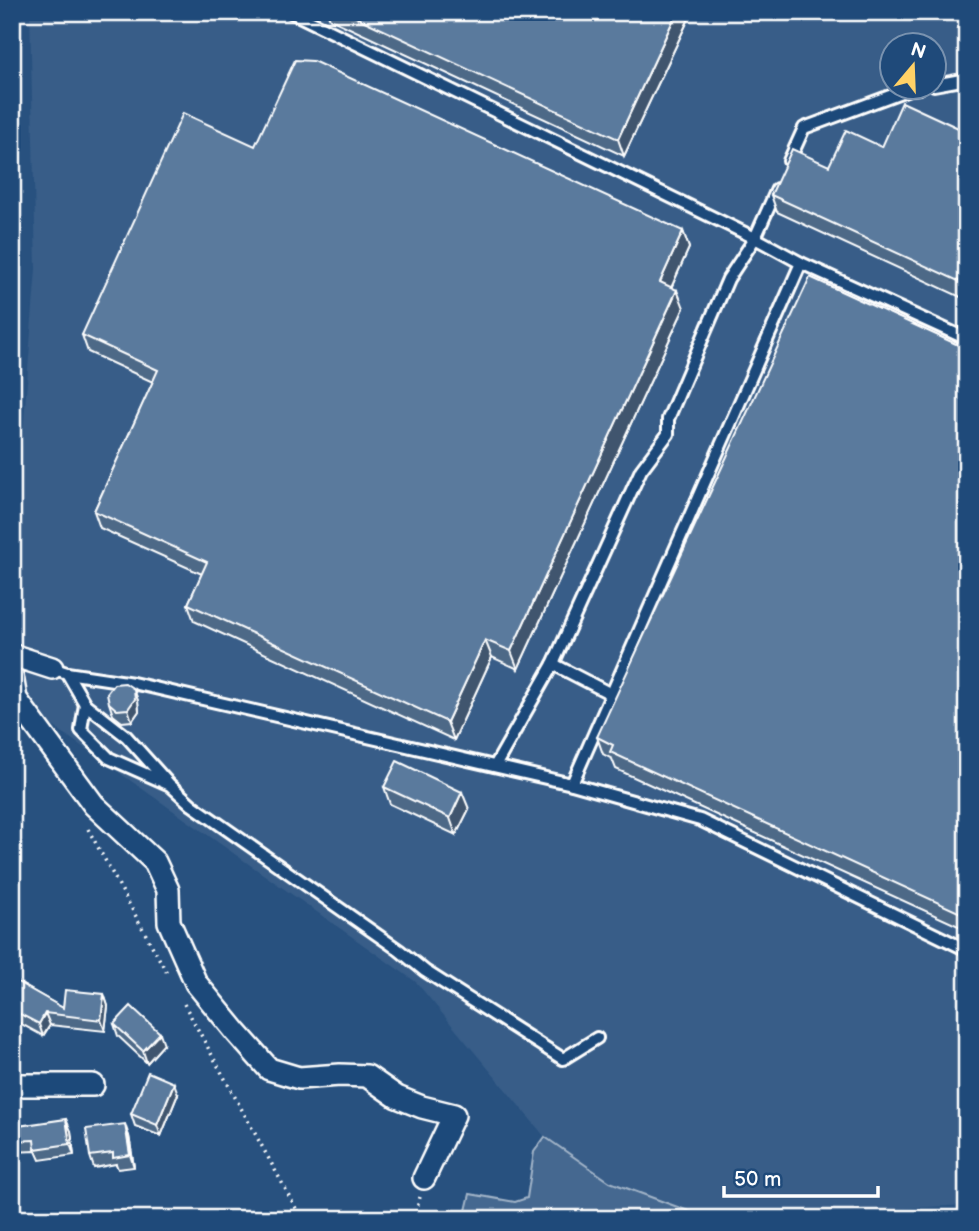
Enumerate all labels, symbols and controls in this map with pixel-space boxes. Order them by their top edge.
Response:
north arrow [878,32,948,102]
text: N [908,38,929,65]
scale bar [724,1154,878,1198]
text: 50 m [734,1167,781,1192]

